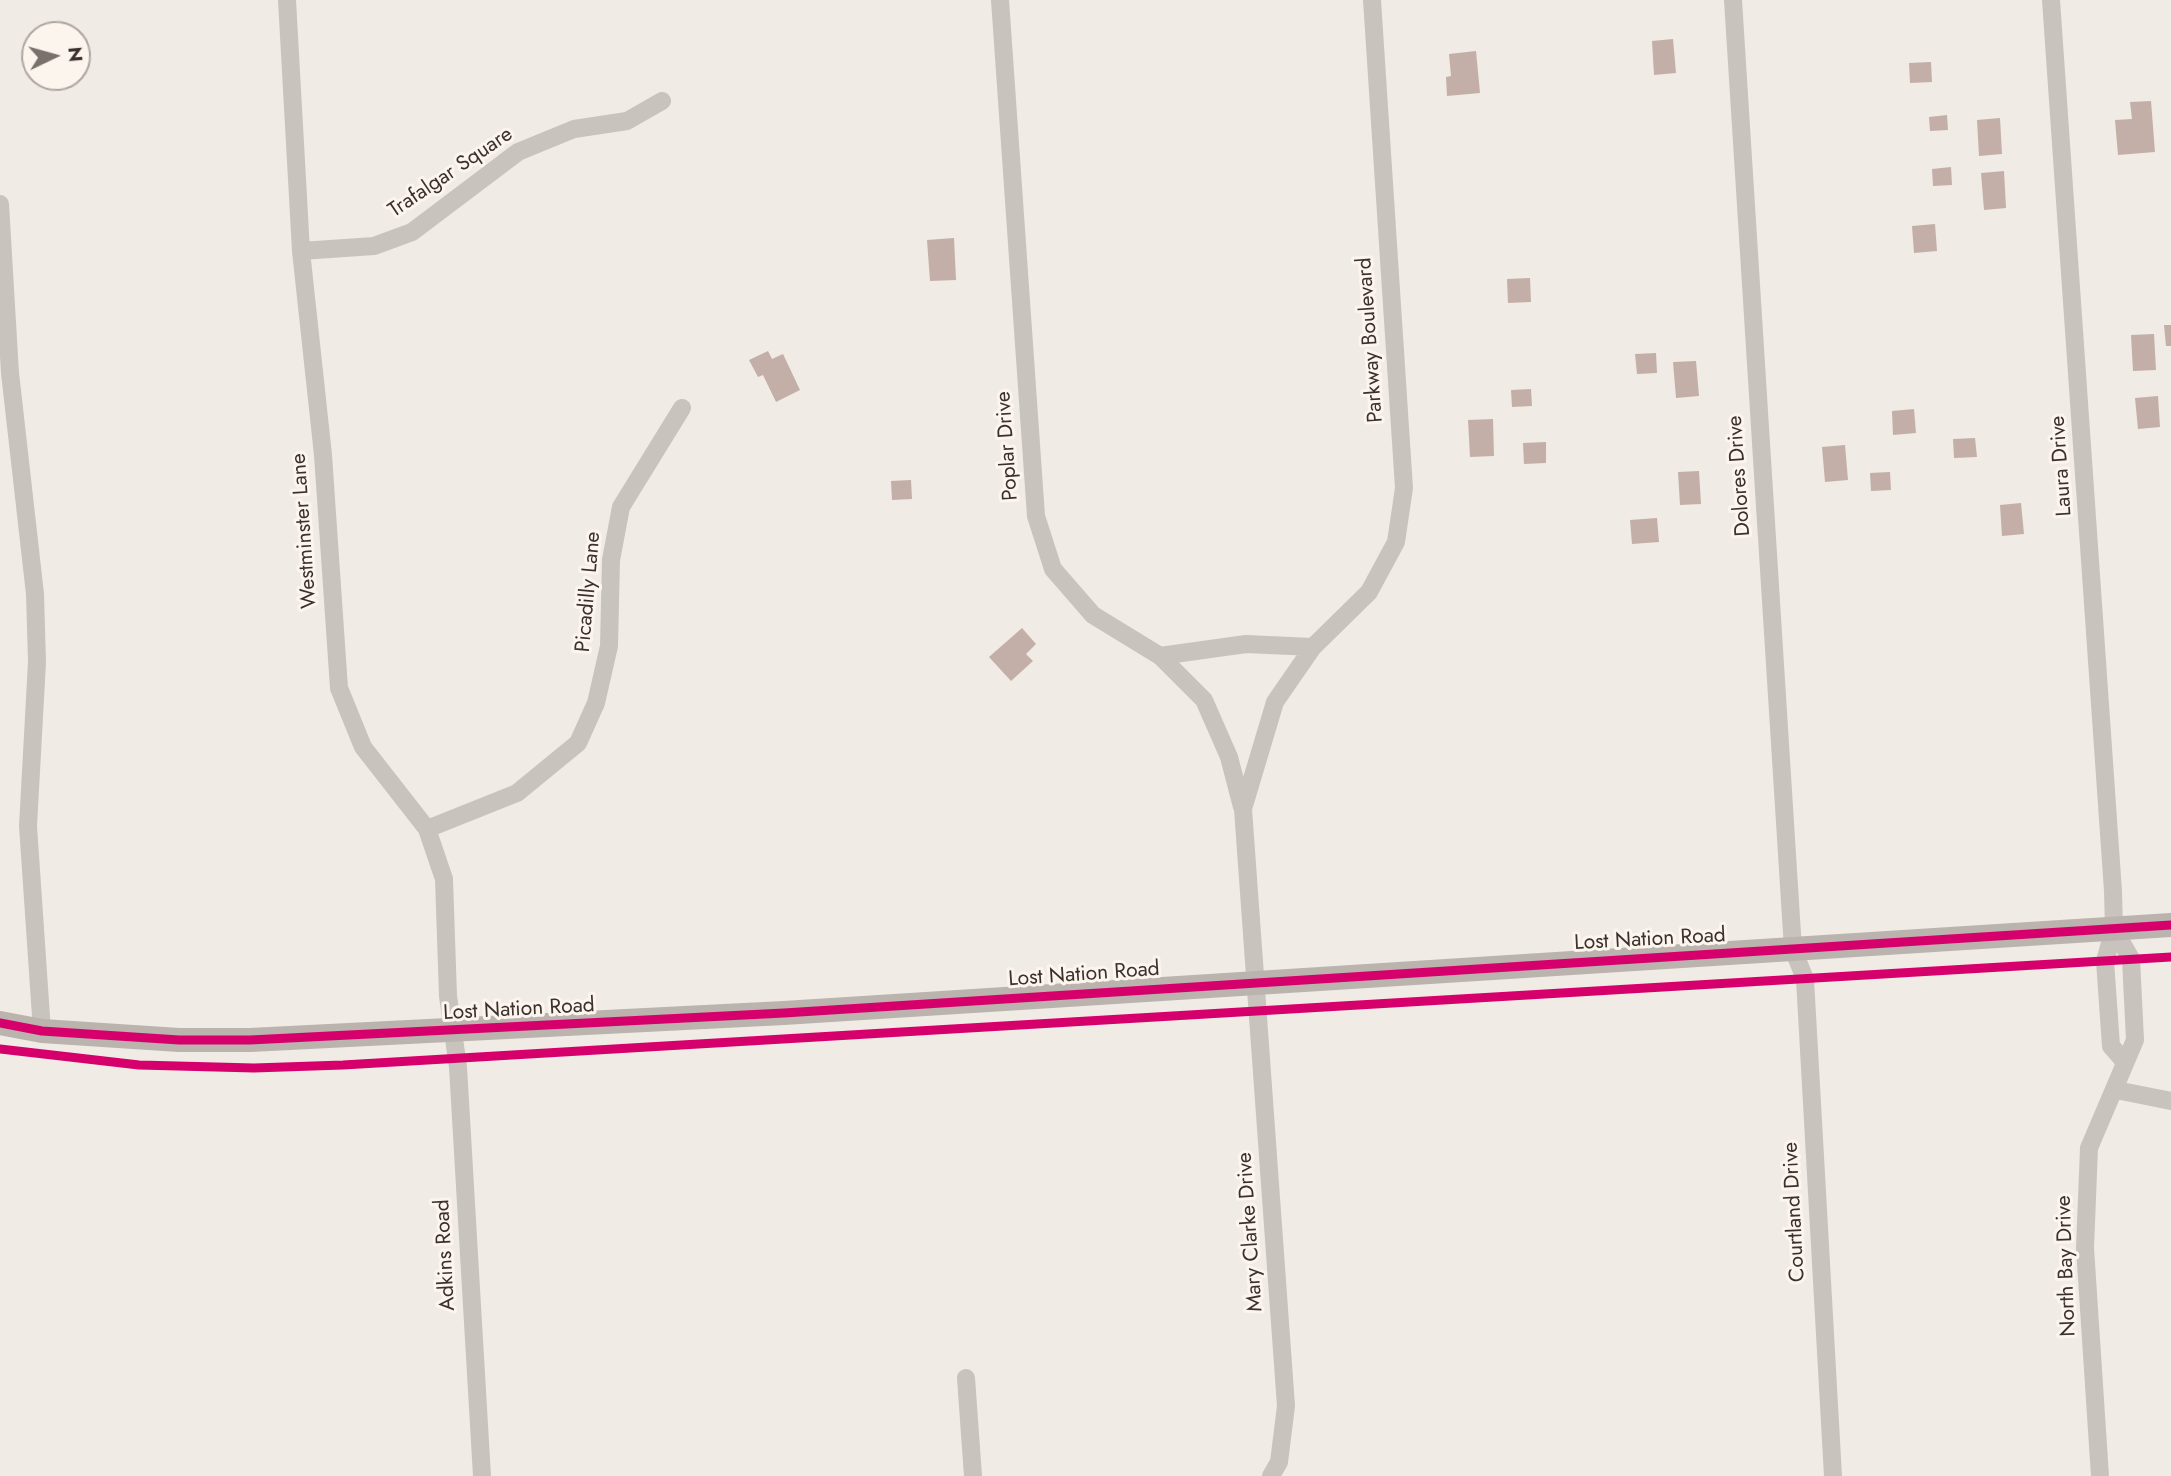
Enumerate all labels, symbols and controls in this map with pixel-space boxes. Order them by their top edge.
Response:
north arrow [21,21,91,91]
text: N [61,46,90,63]
street label: Trafalgar Square [384,122,518,224]
street label: Parkway Boulevard [1353,257,1389,423]
street label: Poplar Drive [992,391,1024,501]
street label: Dolores Drive [1723,415,1757,537]
street label: Laura Drive [2046,415,2078,517]
street label: Westminster Lane [287,453,323,609]
street label: Picadilly Lane [571,531,607,653]
street label: Lost Nation Road [1574,923,1726,957]
street label: Lost Nation Road [1007,957,1161,993]
street label: Lost Nation Road [443,993,595,1027]
street label: Courtland Drive [1779,1141,1811,1283]
street label: Mary Clarke Drive [1233,1151,1269,1313]
street label: North Bay Drive [2052,1195,2082,1337]
street label: Adkins Road [430,1199,462,1311]

